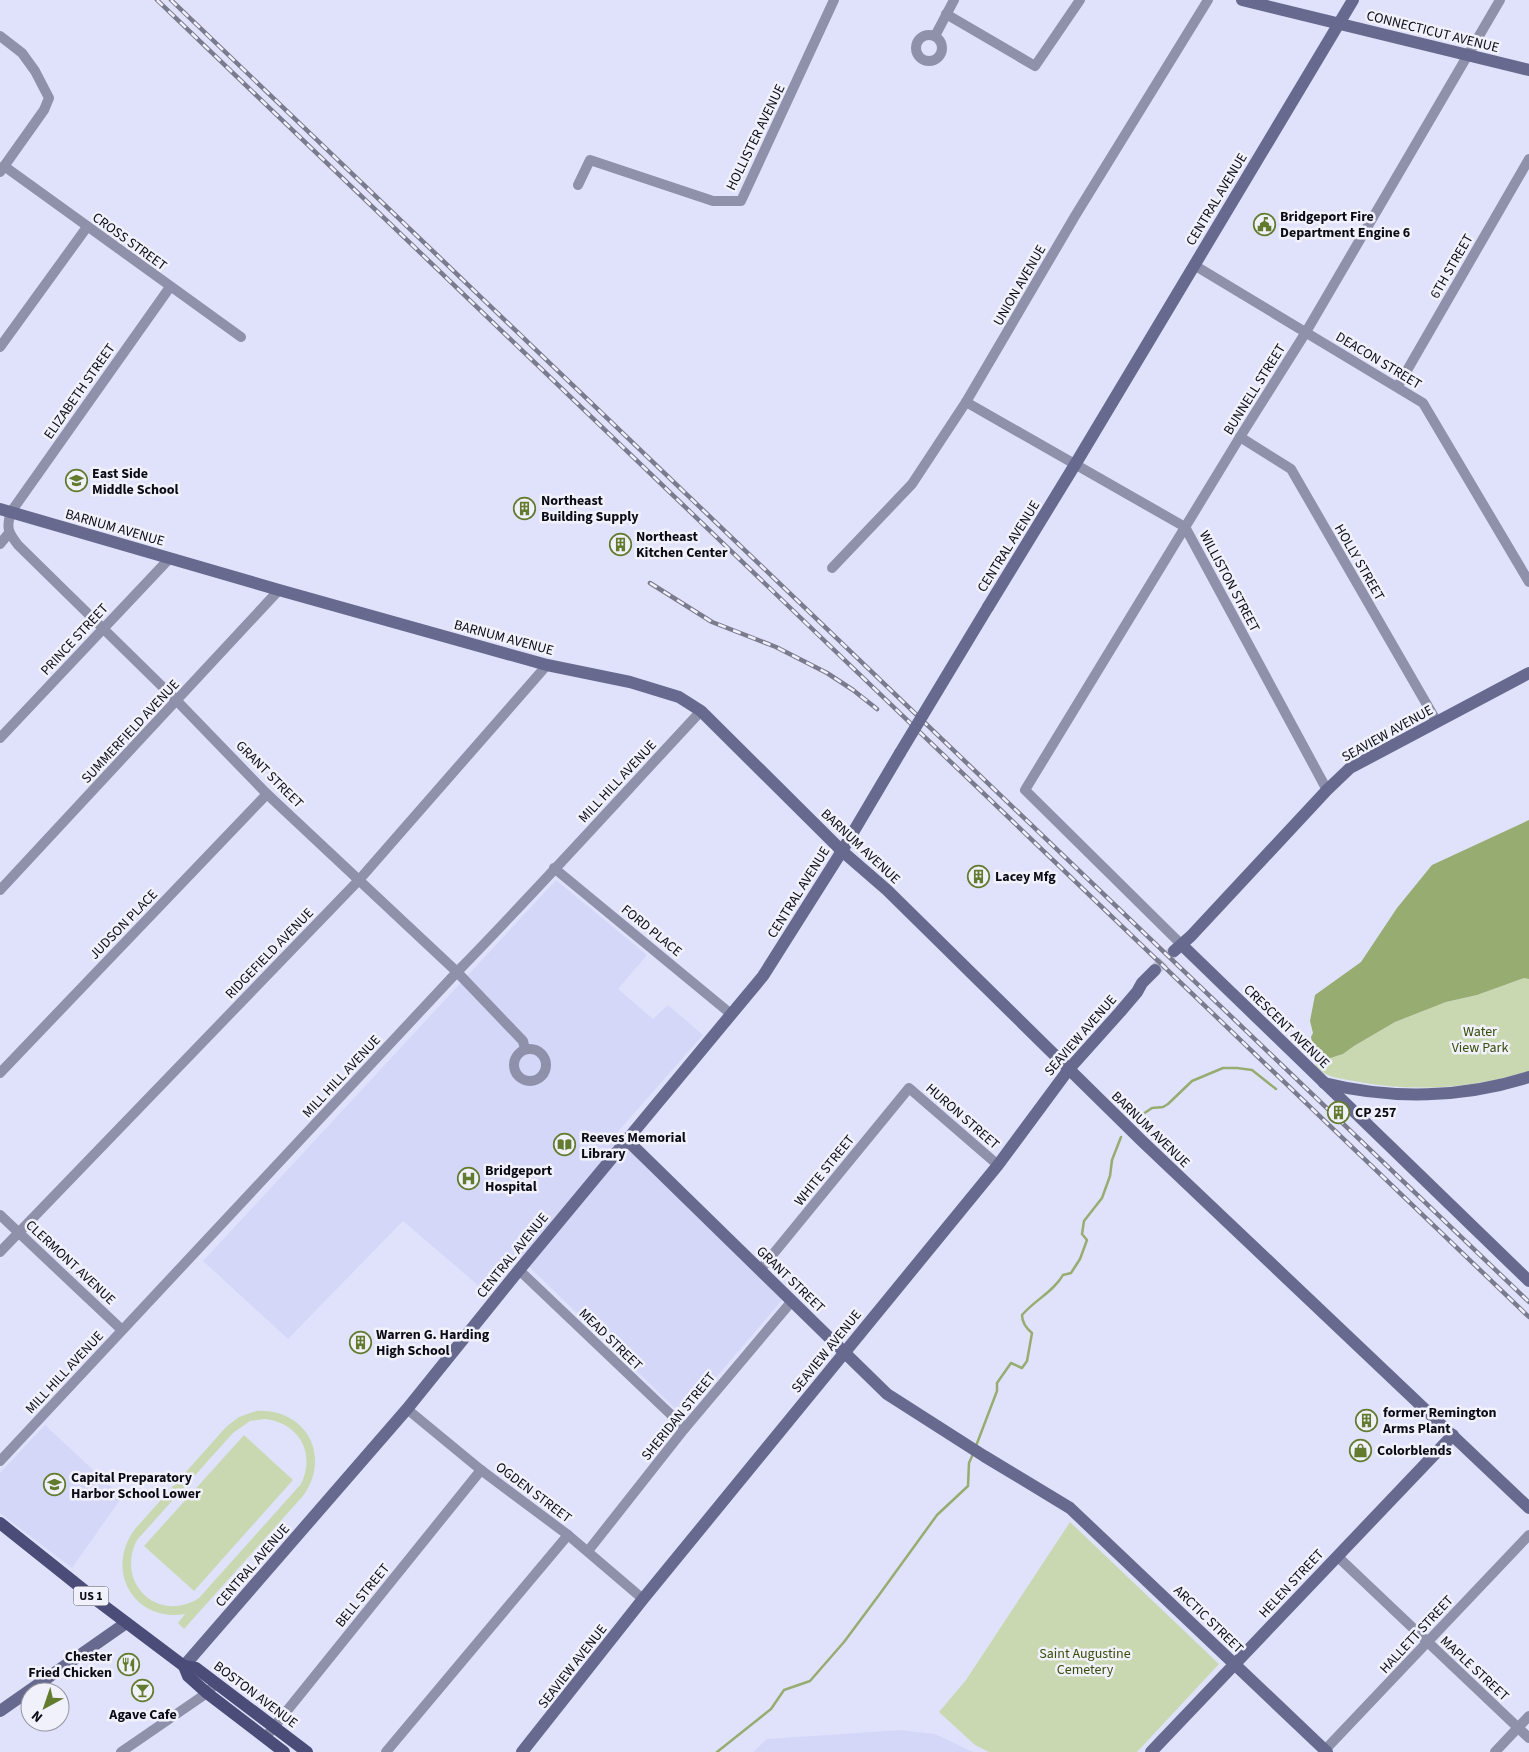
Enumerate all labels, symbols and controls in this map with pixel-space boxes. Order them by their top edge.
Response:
street label: CONNECTICUT AVENUE [1364,6,1501,58]
street label: HOLLISTER AVENUE [721,81,790,194]
street label: CENTRAL AVENUE [1181,150,1252,249]
place label: Bridgeport Fire Department Engine 6 [1280,207,1410,243]
street label: CROSS STREET [88,208,171,276]
public building icon: Bridgeport Fire Department Engine 6 [1252,212,1276,236]
street label: 6TH STREET [1425,230,1479,302]
street label: UNION AVENUE [989,241,1051,330]
street label: DEACON STREET [1332,327,1426,395]
street label: ELIZABETH STREET [39,339,121,444]
street label: BUNNELL STREET [1219,340,1291,439]
place label: East Side Middle School [92,464,179,500]
school or university icon: East Side Middle School [64,469,88,493]
place label: Northeast Building Supply [541,491,639,527]
building icon: Northeast Building Supply [513,496,537,520]
street label: CENTRAL AVENUE [973,497,1045,596]
street label: BARNUM AVENUE [63,504,167,552]
street label: HOLLY STREET [1329,521,1389,605]
place label: Northeast Kitchen Center [636,527,728,563]
street label: WILLISTON STREET [1194,527,1265,636]
building icon: Northeast Kitchen Center [608,532,632,556]
street label: PRINCE STREET [36,599,114,680]
street label: BARNUM AVENUE [452,615,556,661]
street label: SUMMERFIELD AVENUE [77,675,184,788]
street label: SEAVIEW AVENUE [1338,700,1437,767]
street label: GRANT STREET [231,736,308,813]
street label: MILL HILL AVENUE [574,736,662,828]
street label: BARNUM AVENUE [816,805,905,889]
street label: CENTRAL AVENUE [763,843,835,942]
building icon: Lacey Mfg [967,864,991,888]
place label: Lacey Mfg [995,867,1056,887]
street label: JUDSON PLACE [85,885,162,964]
street label: FORD PLACE [617,900,686,962]
street label: RIDGEFIELD AVENUE [221,904,319,1004]
street label: CRESCENT AVENUE [1239,980,1334,1073]
street label: SEAVIEW AVENUE [1040,991,1122,1081]
park label: Water View Park [1452,1022,1508,1058]
street label: MILL HILL AVENUE [298,1031,386,1123]
street label: HURON STREET [921,1079,1004,1155]
street label: BARNUM AVENUE [1107,1087,1194,1172]
building icon: CP 257 [1327,1100,1351,1124]
place label: CP 257 [1355,1103,1396,1123]
place label: Reeves Memorial Library [581,1128,686,1164]
street label: WHITE STREET [790,1130,860,1211]
library icon: Reeves Memorial Library [553,1133,577,1157]
place label: Bridgeport Hospital [485,1161,553,1197]
hospital icon: Bridgeport Hospital [457,1166,481,1190]
street label: CENTRAL AVENUE [472,1209,553,1303]
street label: CLERMONT AVENUE [21,1216,120,1310]
street label: GRANT STREET [752,1242,829,1318]
street label: MEAD STREET [574,1304,647,1376]
street label: SEAVIEW AVENUE [787,1306,867,1397]
place label: Warren G. Harding High School [376,1325,490,1361]
street label: MILL HILL AVENUE [21,1327,109,1419]
building icon: Warren G. Harding High School [348,1330,372,1354]
street label: SHERIDAN STREET [637,1368,721,1465]
place label: former Remington Arms Plant [1382,1403,1497,1439]
building icon: former Remington Arms Plant [1355,1408,1379,1432]
shop icon: Colorblends [1349,1438,1373,1462]
place label: Colorblends [1377,1441,1452,1461]
street label: OGDEN STREET [491,1458,576,1528]
place label: Capital Preparatory Harbor School Lower [71,1468,201,1504]
school or university icon: Capital Preparatory Harbor School Lower [43,1473,67,1497]
street label: CENTRAL AVENUE [211,1520,295,1612]
street label: HELEN STREET [1255,1545,1329,1622]
street label: BELL STREET [331,1559,395,1632]
street label: ARCTIC STREET [1169,1581,1248,1659]
road number: US 1 [74,1586,108,1605]
street label: HALLETT STREET [1375,1591,1459,1678]
street label: SEAVIEW AVENUE [534,1620,612,1713]
street label: MAPLE STREET [1435,1632,1514,1706]
park label: Saint Augustine Cemetery [1039,1644,1131,1680]
place label: Chester Fried Chicken [28,1647,112,1683]
restaurant icon: Chester Fried Chicken [116,1652,140,1676]
street label: BOSTON AVENUE [209,1657,302,1733]
bar icon: Agave Cafe [131,1679,155,1703]
north arrow [20,1682,70,1732]
place label: Agave Cafe [108,1705,177,1725]
text: N [27,1706,47,1727]

